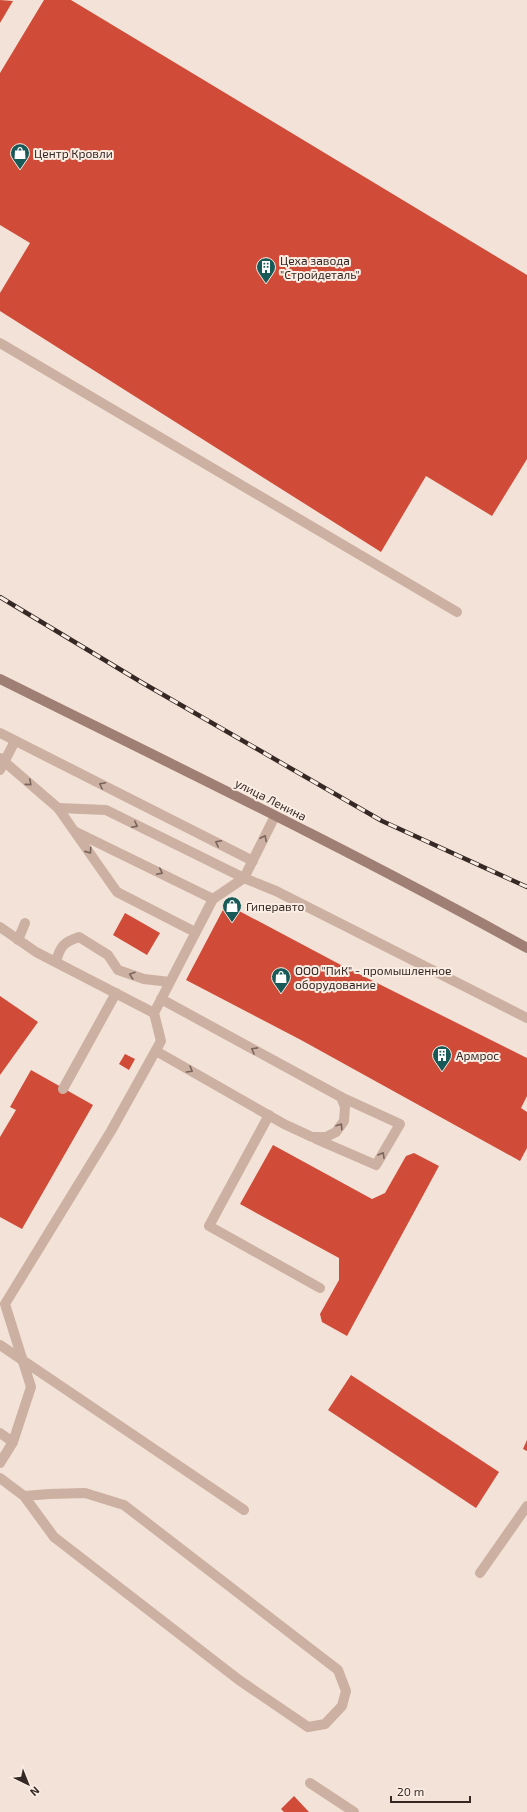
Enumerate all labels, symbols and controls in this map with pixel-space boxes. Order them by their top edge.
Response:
shop icon: Центр Кровли [9,142,31,170]
place label: Центр Кровли [34,146,113,160]
place label: Цеха завода "Стройдеталь" [280,253,360,281]
building icon: Цеха завода "Стройдеталь" [255,256,277,284]
street label: улица Ленина [233,775,309,824]
one-way arrow [24,779,32,786]
one-way arrow [99,782,106,790]
one-way arrow [131,820,139,827]
one-way arrow [259,835,267,843]
one-way arrow [215,840,222,848]
one-way arrow [84,847,91,854]
one-way arrow [155,867,163,875]
shop icon: Гиперавто [221,895,243,923]
place label: Гиперавто [246,899,304,913]
place label: ООО "ПиК" - промышленное оборудование [295,963,451,992]
shop icon: ООО "ПиК" - промышленное оборудование [270,966,292,994]
one-way arrow [128,971,135,980]
building icon: Армрос [431,1044,453,1072]
one-way arrow [251,1047,258,1054]
place label: Армрос [456,1048,499,1062]
one-way arrow [185,1066,193,1073]
one-way arrow [335,1123,343,1130]
one-way arrow [377,1152,384,1159]
north arrow [8,1764,48,1804]
scale bar [391,1778,470,1804]
text: N [28,1784,43,1799]
text: 20 m [397,1784,424,1798]

